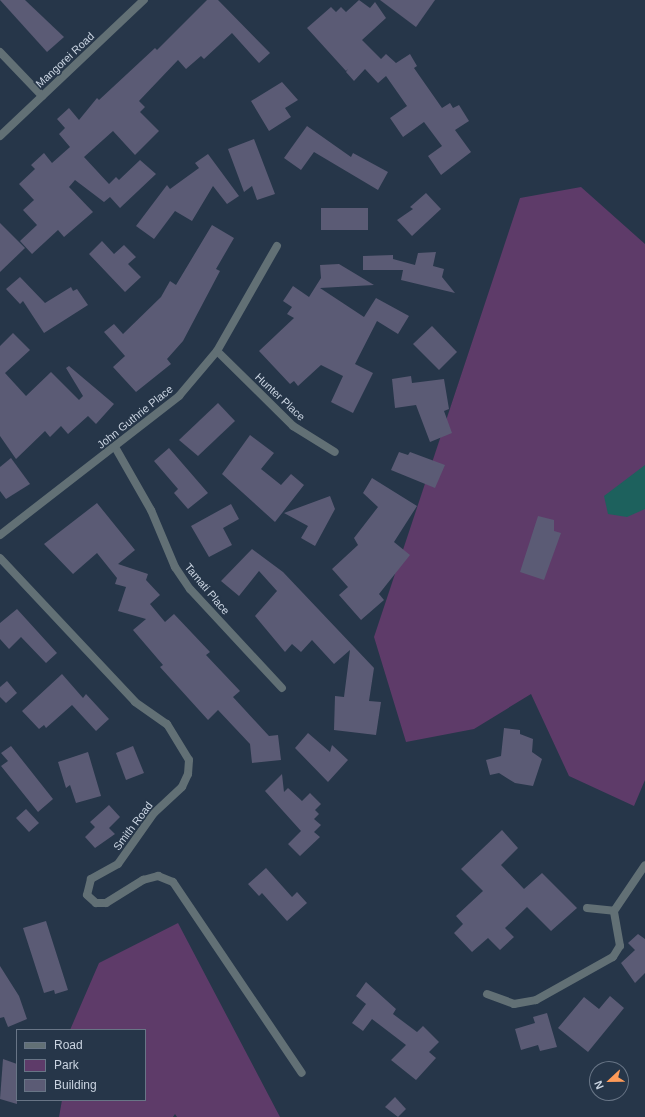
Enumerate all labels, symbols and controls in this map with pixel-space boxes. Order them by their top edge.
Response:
street label: Mangorei Road [33,30,97,90]
street label: Hunter Place [252,370,308,424]
street label: John Guthrie Place [94,382,176,452]
street label: Tamati Place [182,561,232,617]
street label: Smith Road [110,799,156,853]
legend [16,1029,146,1101]
text: Road [54,1038,83,1052]
text: Park [54,1058,79,1072]
north arrow [589,1061,629,1101]
text: Building [54,1078,97,1092]
text: N [592,1079,606,1091]

